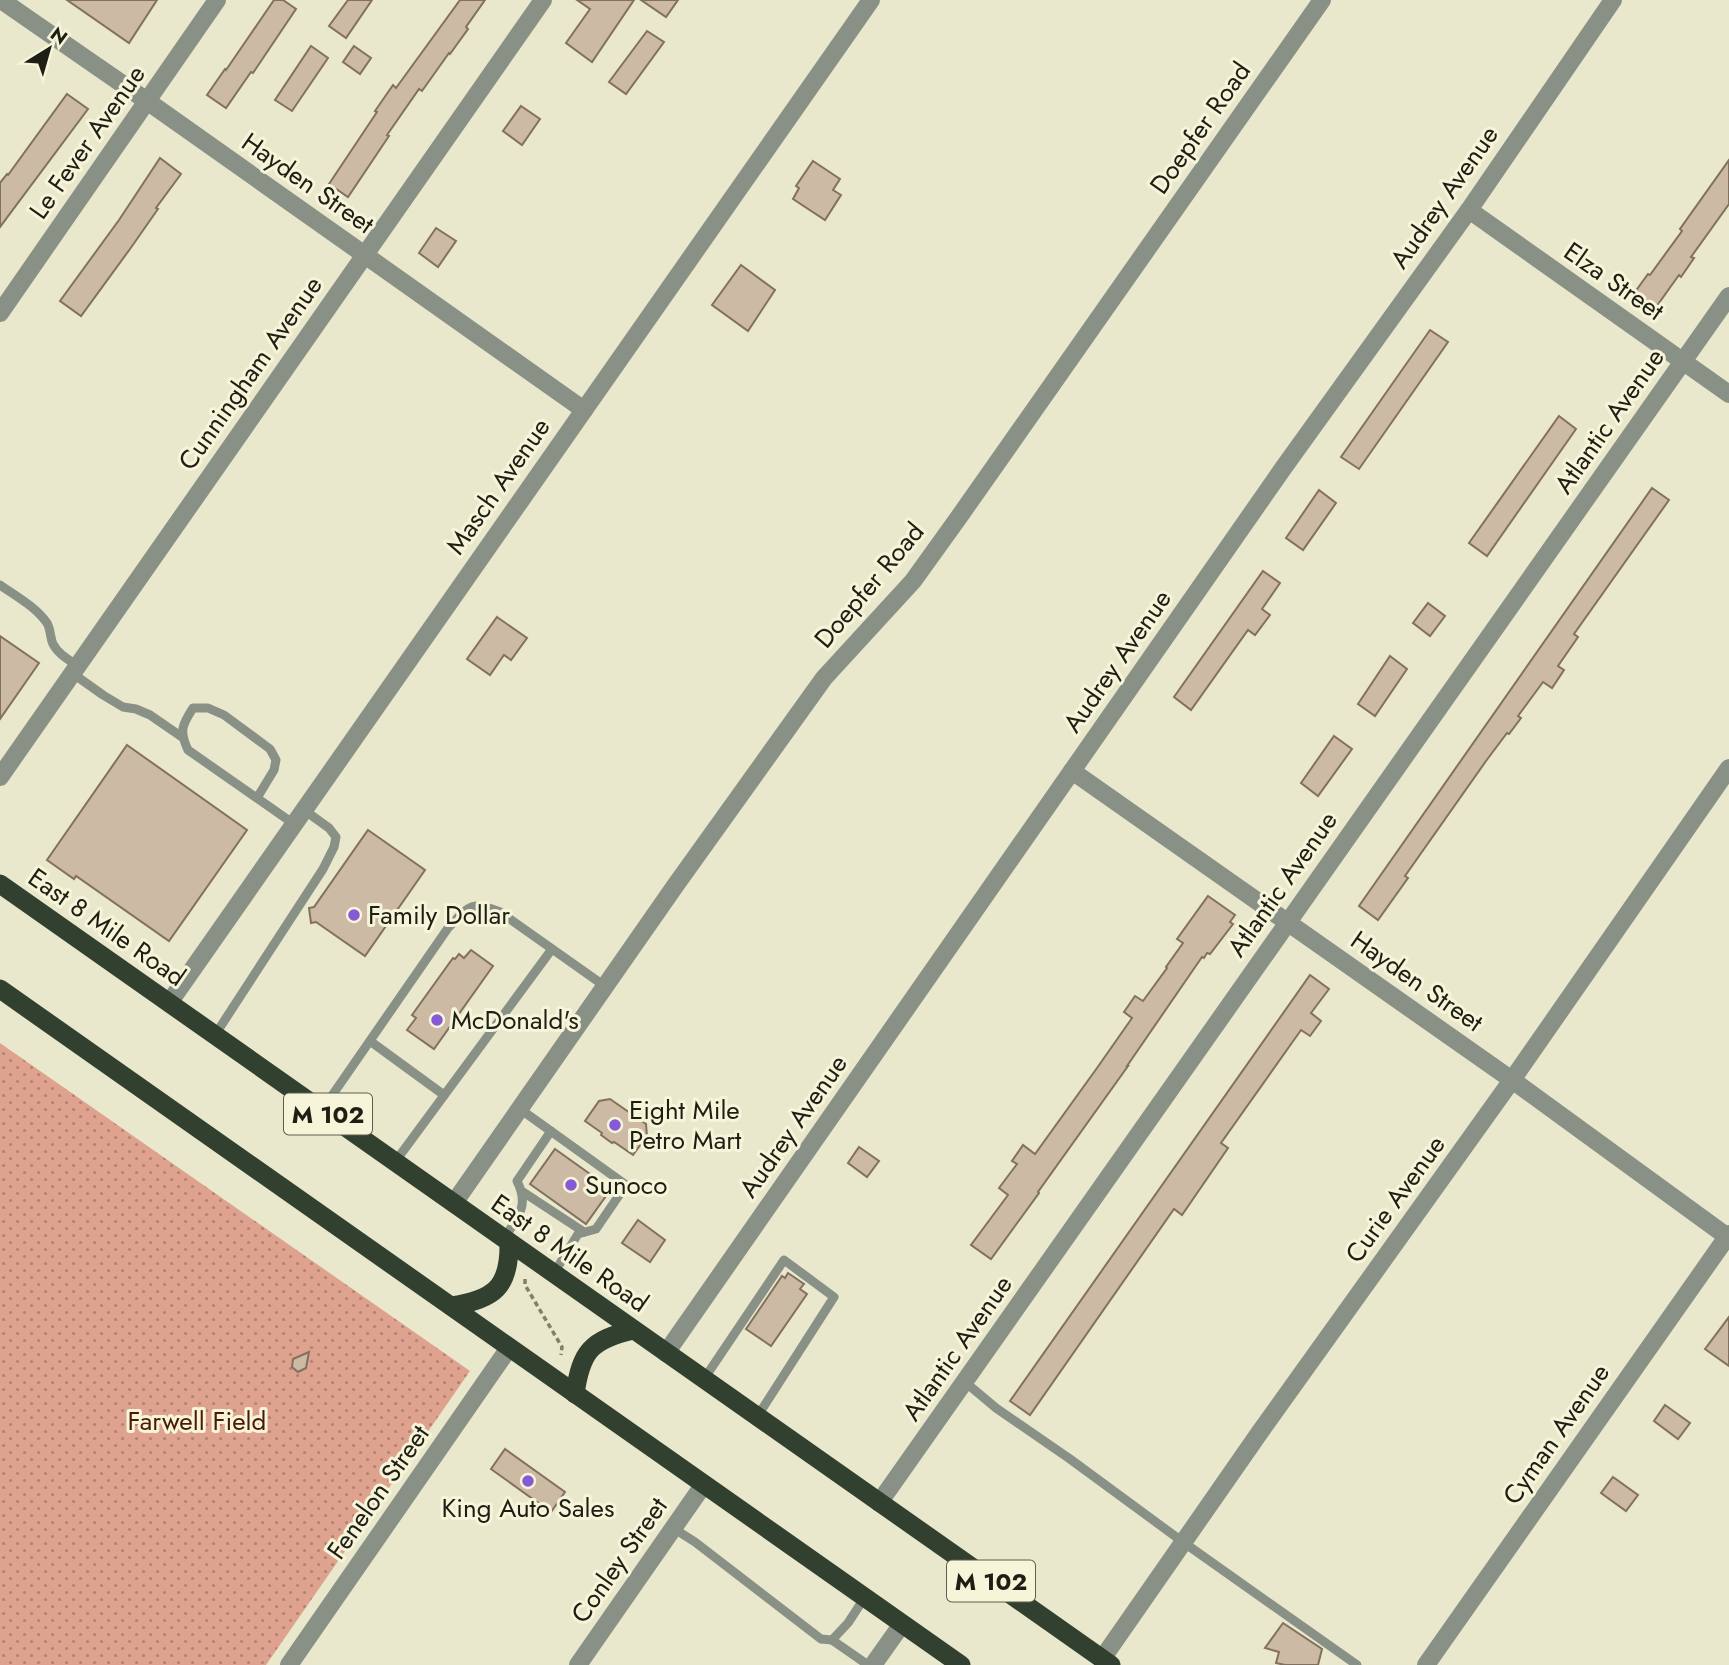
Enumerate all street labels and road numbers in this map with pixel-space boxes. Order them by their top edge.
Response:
street label: Doepfer Road [1140,54,1260,202]
street label: Le Fever Avenue [20,57,154,227]
street label: Audrey Avenue [1381,118,1507,276]
street label: Hayden Street [234,123,383,243]
street label: Elza Street [1556,233,1672,330]
street label: Cunningham Avenue [169,268,331,478]
street label: Atlantic Avenue [1545,341,1673,501]
street label: Masch Avenue [437,410,559,562]
street label: Doepfer Road [805,514,933,656]
street label: Audrey Avenue [1054,582,1180,740]
street label: Atlantic Avenue [1218,804,1346,964]
street label: East 8 Mile Road [21,859,193,995]
street label: Hayden Street [1343,921,1492,1041]
street label: Audrey Avenue [730,1047,856,1205]
road number: M 102 [284,1094,372,1134]
street label: Curie Avenue [1336,1127,1454,1271]
street label: East 8 Mile Road [484,1185,656,1321]
street label: Atlantic Avenue [893,1268,1021,1428]
street label: Cyman Avenue [1493,1356,1619,1512]
street label: Fenelon Street [318,1416,439,1567]
street label: Conley Street [562,1489,677,1631]
road number: M 102 [947,1560,1035,1602]

